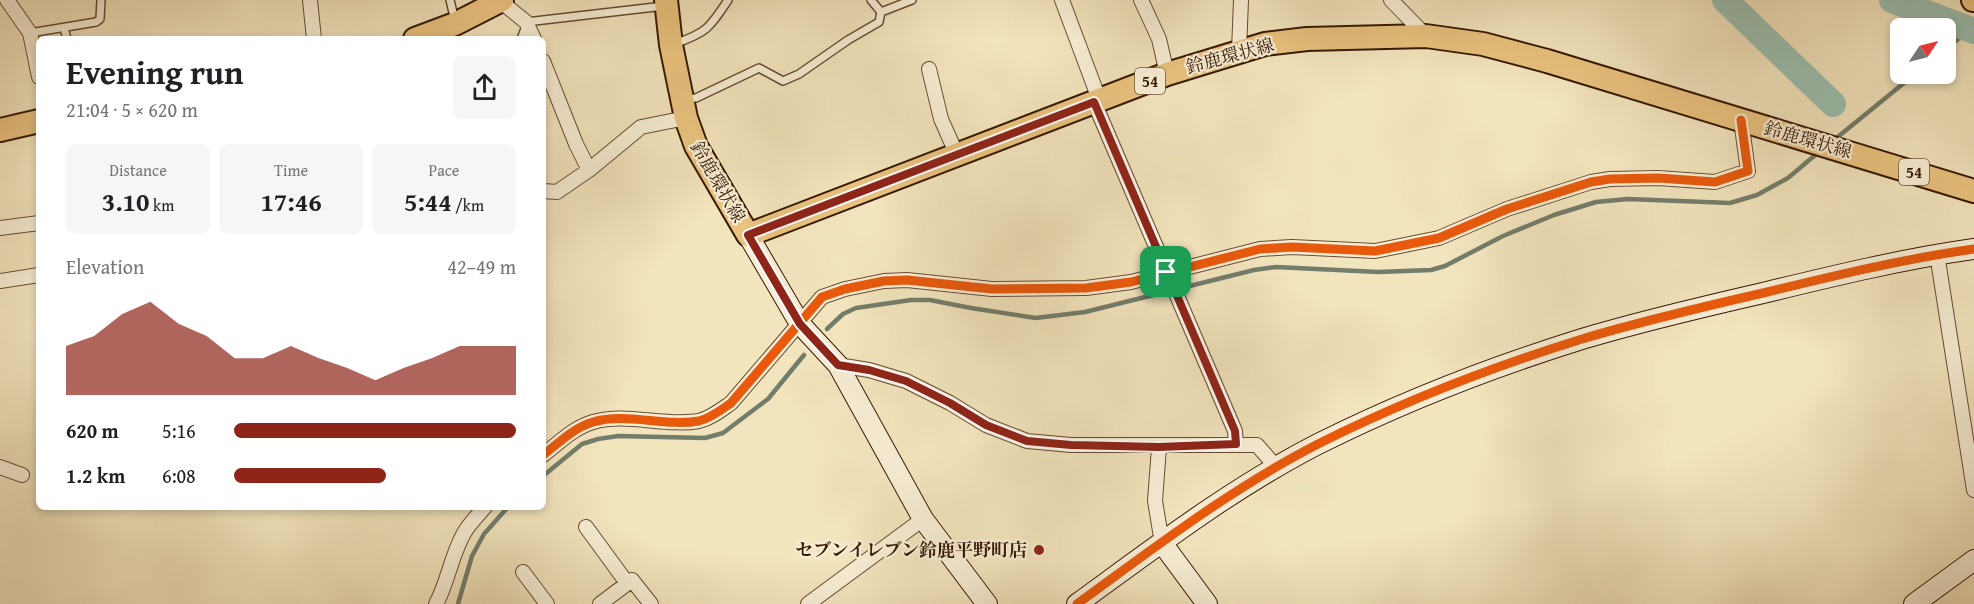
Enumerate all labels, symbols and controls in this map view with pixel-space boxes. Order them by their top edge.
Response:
north arrow [1890,18,1956,84]
map controls [1890,18,1956,84]
street label: 鈴鹿環状線 [1183,31,1277,80]
text: Evening run [66,48,243,96]
button: share [453,56,516,119]
road number: 54 [1135,68,1165,94]
text: 21:04 · 5 × 620 m [66,95,198,124]
street label: 鈴鹿環状線 [1761,114,1855,165]
street label: 鈴鹿環状線 [684,136,753,227]
text: Distance [109,158,167,182]
text: Time [274,158,308,182]
text: Pace [429,158,459,182]
road number: 54 [1899,159,1929,185]
text: 3.10 [102,182,150,221]
text: 17:46 [260,182,322,221]
text: 5:44 [404,182,452,221]
text: km [150,193,174,217]
text: /km [452,193,484,217]
pin [1140,246,1191,297]
text: Elevation [66,252,144,281]
text: 42–49 m [447,252,516,281]
icon: arrive [1149,255,1182,288]
text: 620 m [66,416,119,445]
text: 5:16 [162,416,196,445]
text: 1.2 km [66,461,125,490]
text: 6:08 [162,461,196,490]
place label: セブンイレブン鈴鹿平野町店 [795,536,1027,563]
marker: セブンイレブン鈴鹿平野町店 [1032,543,1046,557]

